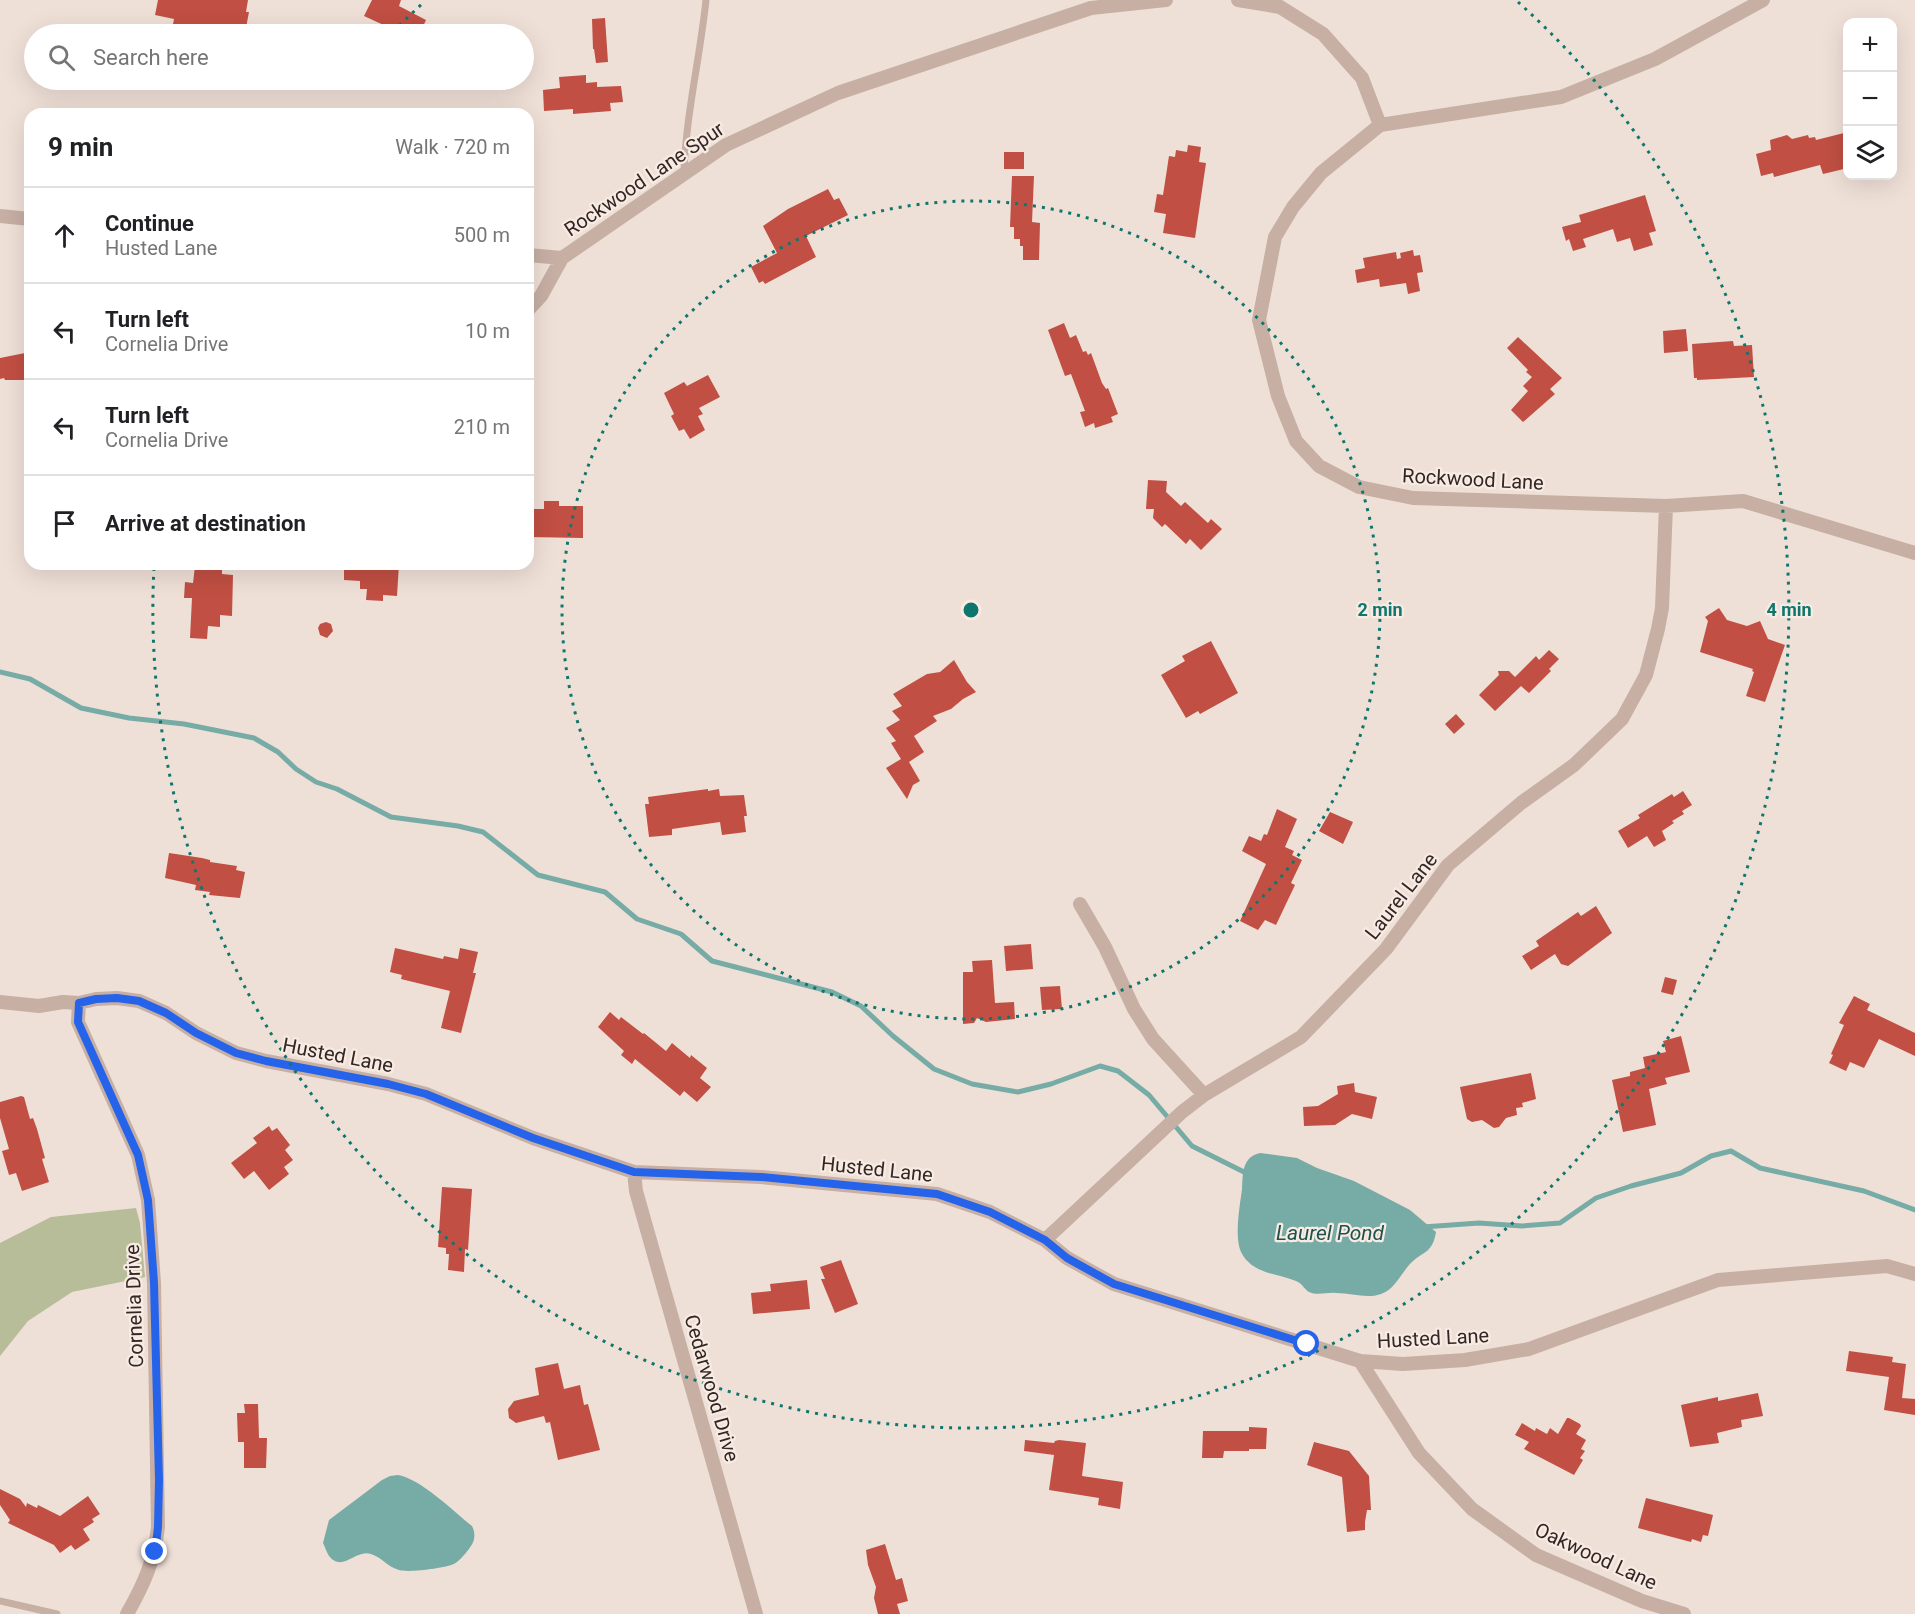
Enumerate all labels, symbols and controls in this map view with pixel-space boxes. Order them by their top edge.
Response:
map controls [1843,18,1897,180]
button: + [1843,18,1897,72]
search box [24,24,534,90]
icon: search [45,41,78,74]
text: Search here [93,45,209,70]
button: − [1843,72,1897,126]
street label: Rockwood Lane Spur [560,116,729,241]
button: layers [1843,126,1897,180]
text: 9 min [48,132,113,162]
text: Walk · 720 m [395,135,510,159]
text: Continue [105,211,194,236]
icon: ahead [48,219,81,252]
text: 500 m [454,223,510,247]
text: Husted Lane [105,236,217,260]
text: Turn left [105,307,189,332]
icon: left [48,315,81,348]
text: 10 m [465,319,510,343]
text: Cornelia Drive [105,332,228,356]
text: Turn left [105,403,189,428]
icon: left [48,411,81,444]
text: 210 m [454,415,510,439]
text: Cornelia Drive [105,428,228,452]
street label: Rockwood Lane [1402,463,1544,495]
icon: arrive [48,507,81,540]
text: Arrive at destination [105,511,306,536]
text: 2 min [1357,599,1403,620]
text: 4 min [1766,599,1812,620]
centre of rings [961,600,981,620]
street label: Laurel Lane [1360,848,1442,944]
street label: Husted Lane [281,1033,395,1077]
street label: Husted Lane [820,1151,934,1187]
water label: Laurel Pond [1276,1221,1384,1245]
street label: Cornelia Drive [120,1244,148,1368]
street label: Cedarwood Drive [680,1312,744,1464]
street label: Husted Lane [1376,1323,1490,1353]
route start [1293,1330,1319,1356]
street label: Oakwood Lane [1531,1517,1661,1595]
route end [141,1538,167,1564]

